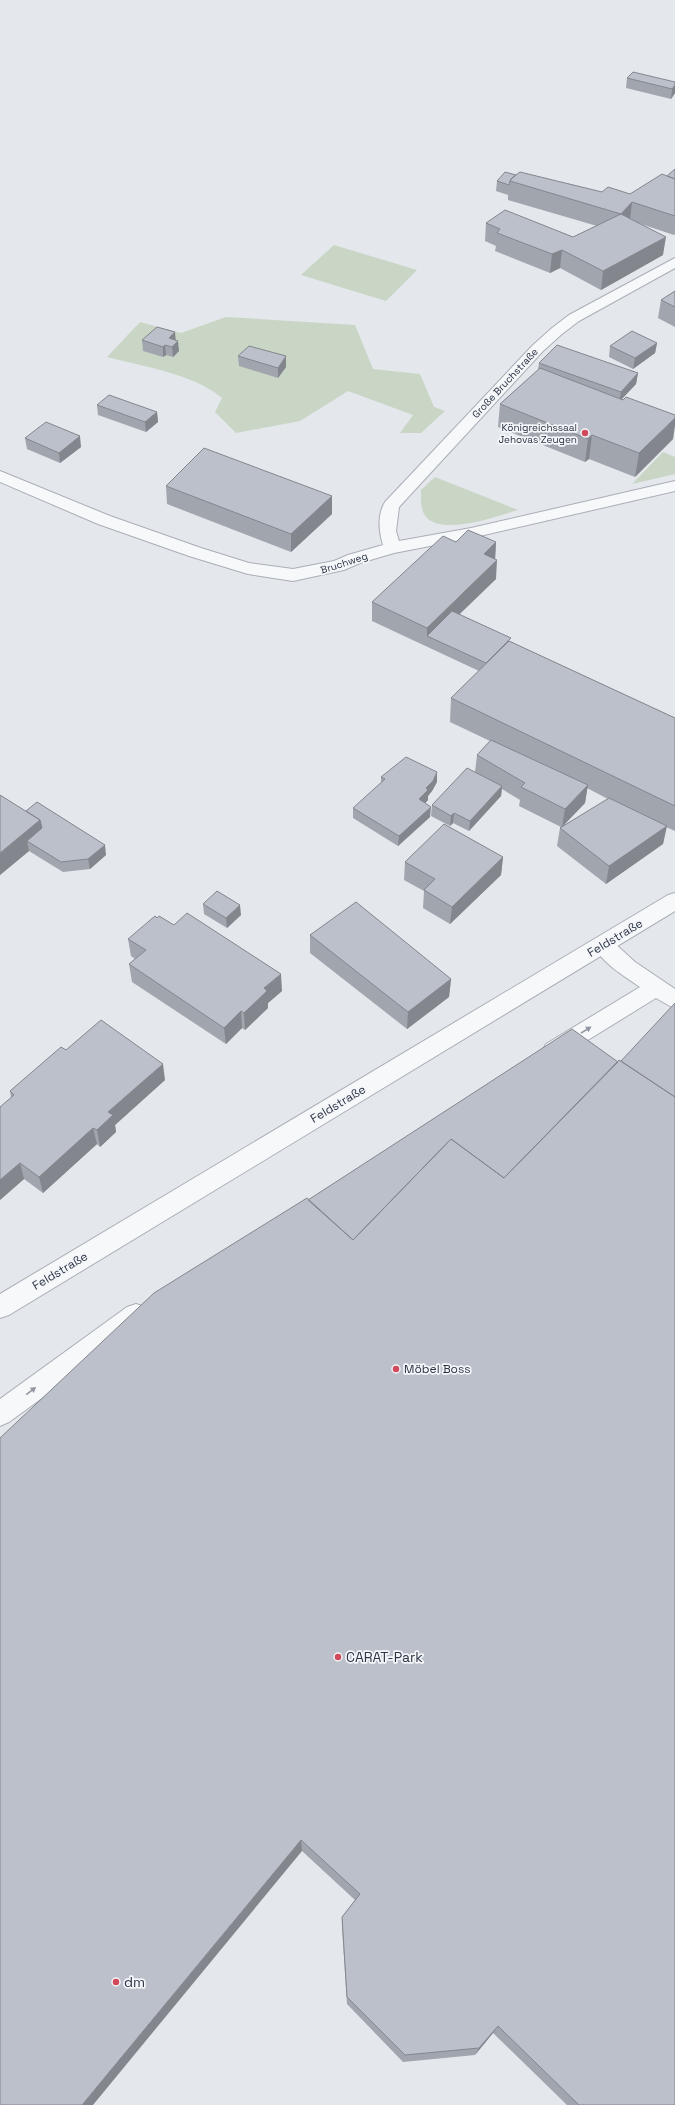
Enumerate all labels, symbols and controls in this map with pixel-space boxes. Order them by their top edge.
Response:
street label: Große Bruchstraße [469,345,541,421]
place label: Königreichssaal Jehovas Zeugen [498,421,577,446]
marker: Königreichssaal Jehovas Zeugen [580,428,590,438]
street label: Bruchweg [319,549,369,577]
street label: Feldstraße [584,915,646,961]
one-way arrow [580,1027,592,1034]
street label: Feldstraße [307,1081,369,1127]
street label: Feldstraße [29,1248,91,1294]
place label: Möbel Boss [404,1361,471,1377]
marker: Möbel Boss [391,1364,401,1374]
one-way arrow [26,1387,37,1395]
place label: CARAT-Park [346,1648,423,1666]
marker: CARAT-Park [333,1652,343,1662]
place label: dm [124,1973,145,1991]
marker: dm [111,1977,121,1987]

